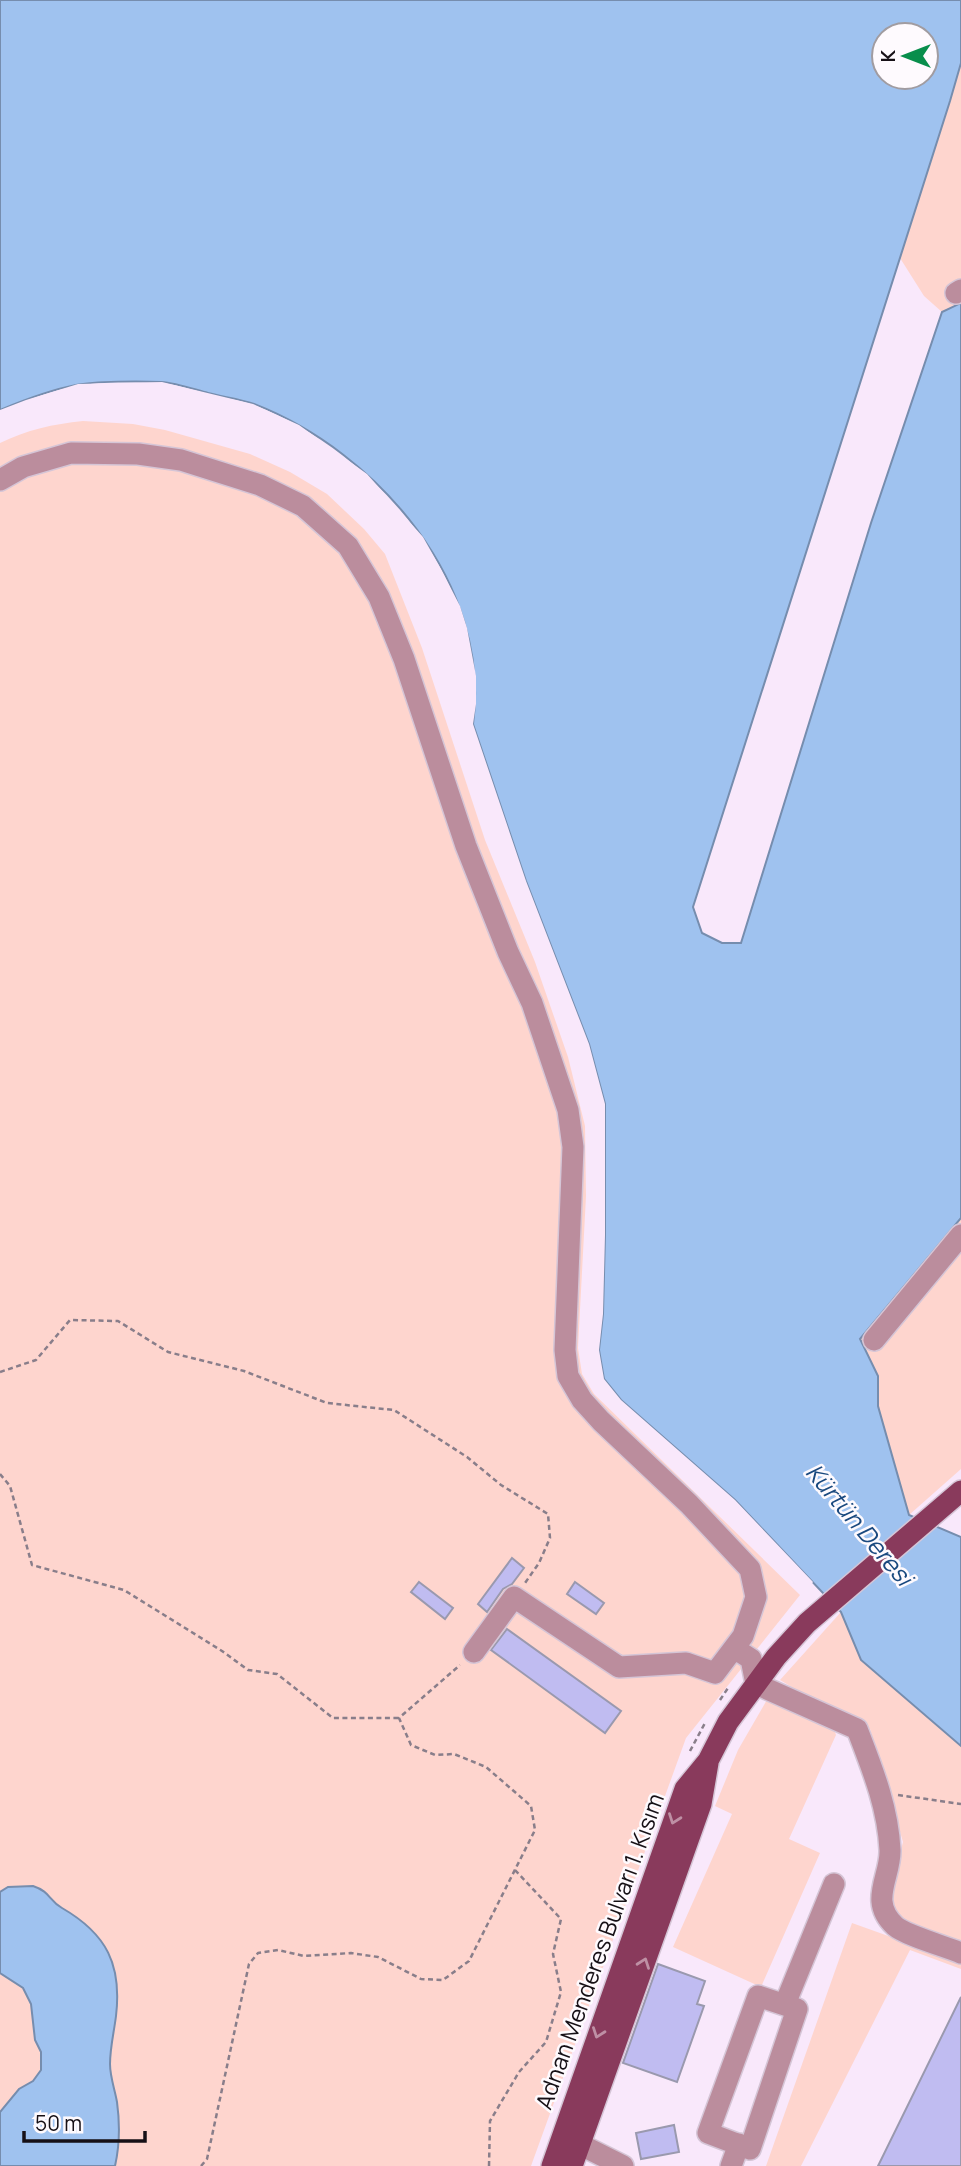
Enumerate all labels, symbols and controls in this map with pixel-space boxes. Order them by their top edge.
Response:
north arrow [870,21,940,91]
text: K [875,49,901,62]
water label: Kürtün Deresi [799,1456,923,1595]
street label: Adnan Menderes Bulvarı 1. Kısım [527,1789,671,2113]
one-way arrow [668,1812,682,1824]
one-way arrow [636,1958,650,1970]
one-way arrow [592,2027,606,2039]
scale bar [24,2100,145,2144]
text: 50 m [35,2109,82,2137]

